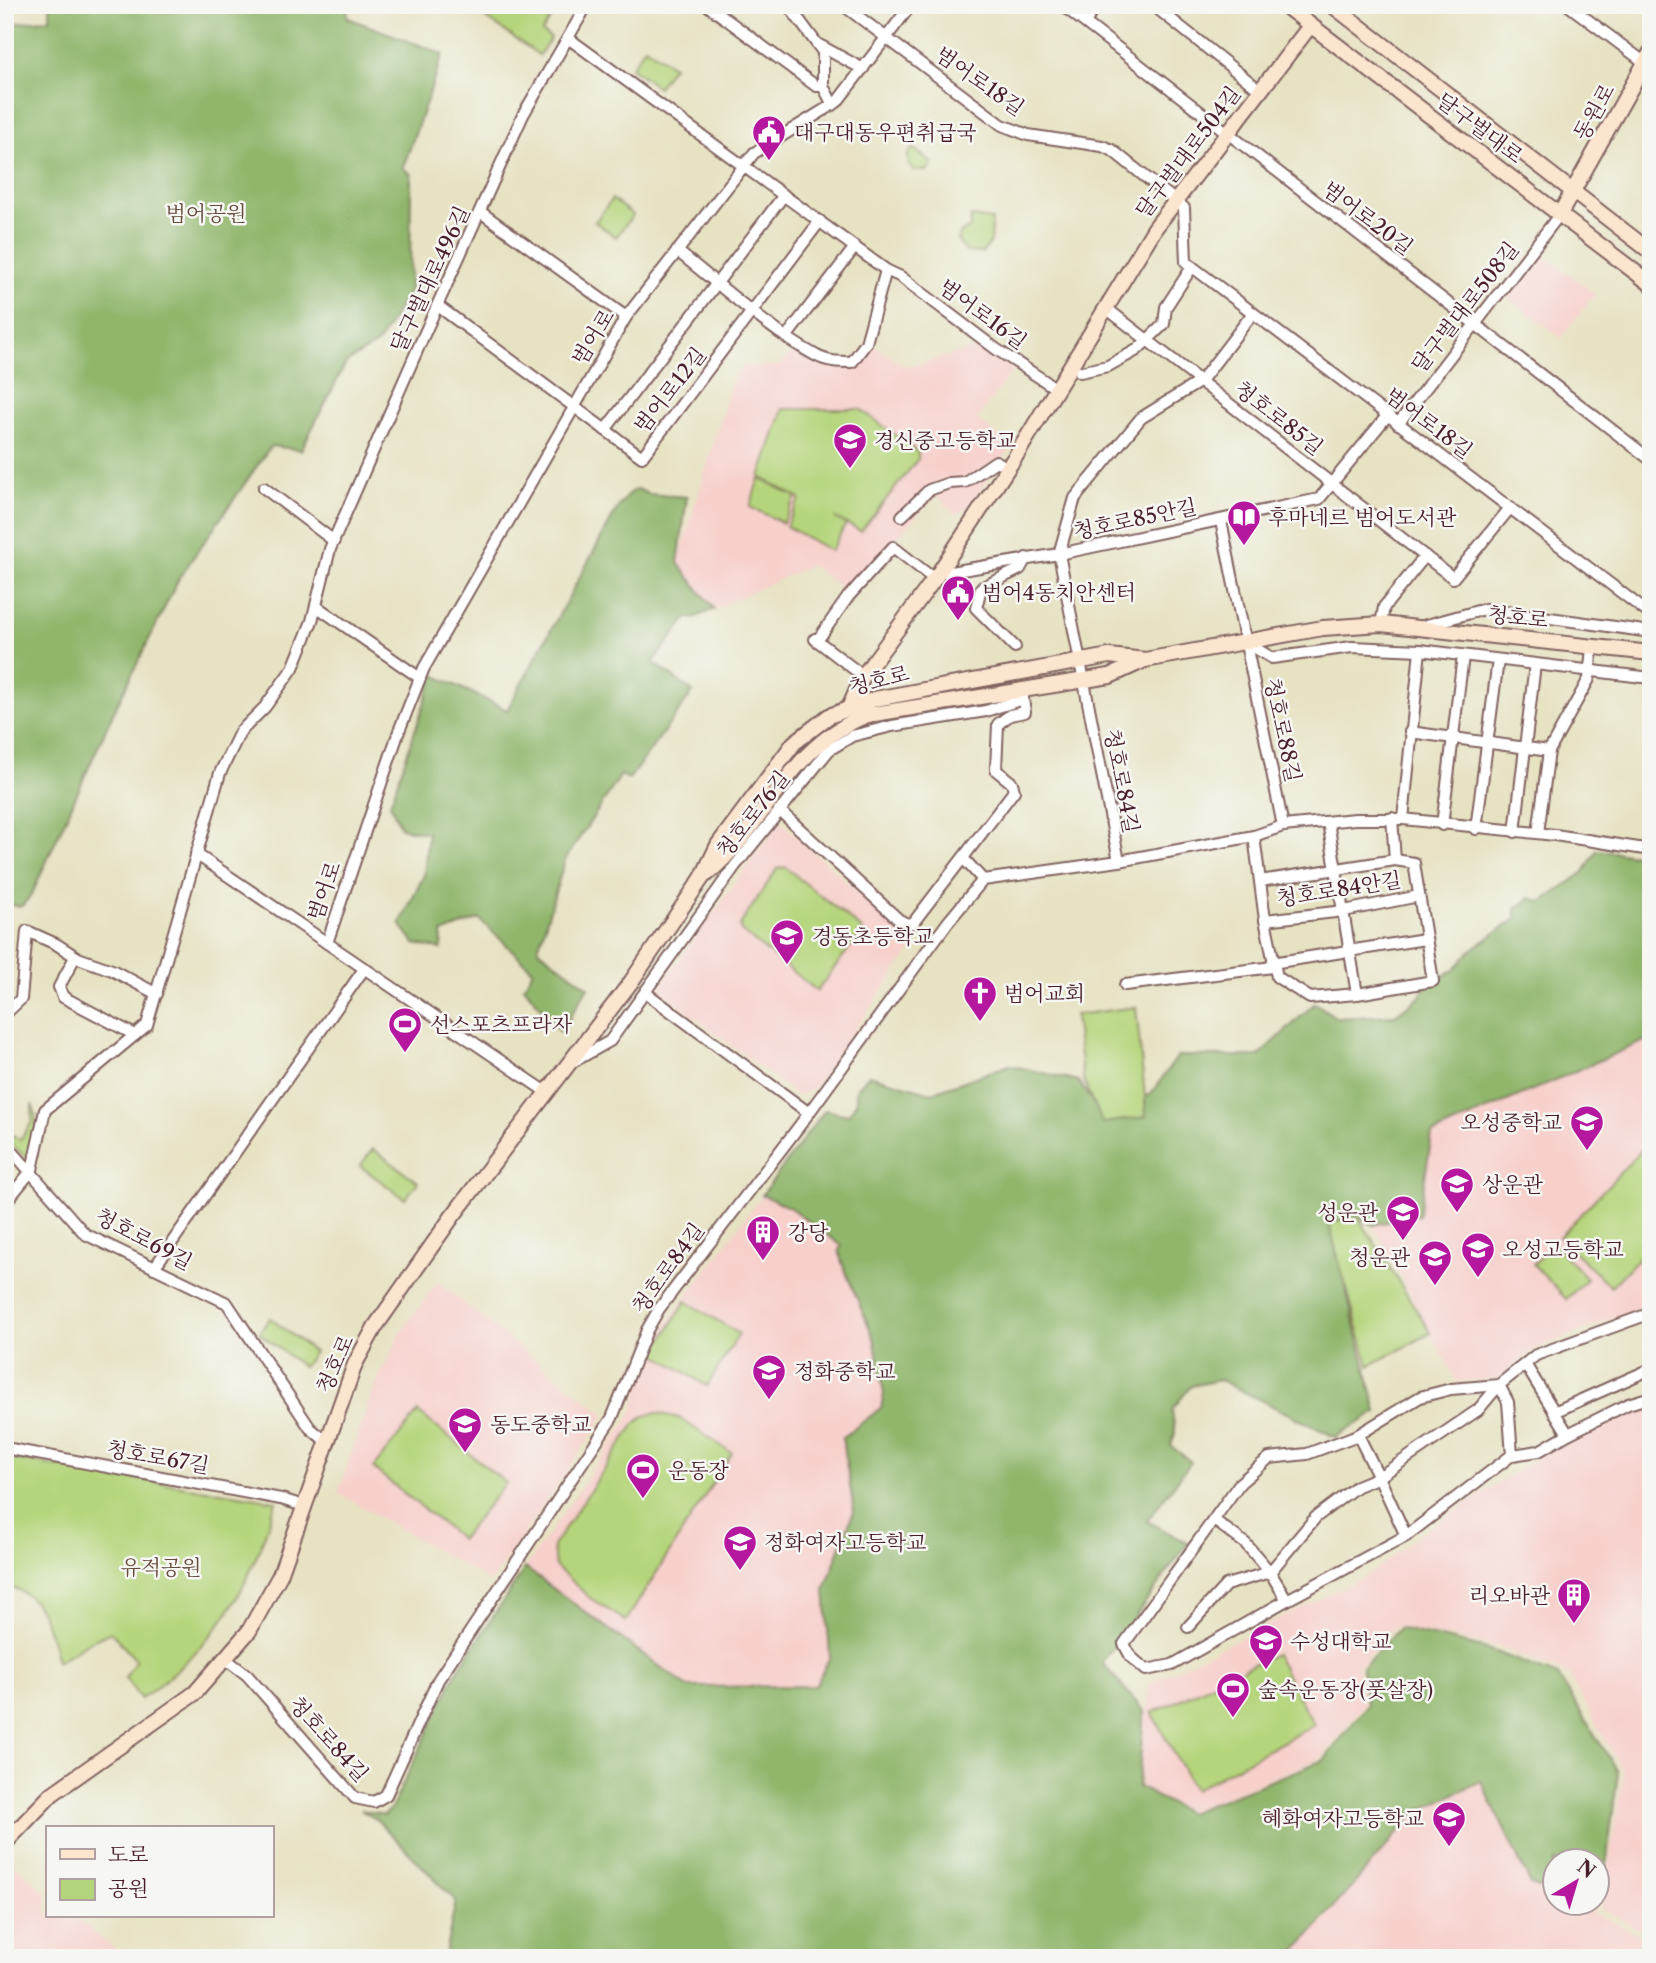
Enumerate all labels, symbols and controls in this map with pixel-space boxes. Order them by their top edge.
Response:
street label: 범어로18길 [931,41,1029,121]
street label: 동원로 [1568,79,1620,145]
street label: 달구벌대로504길 [1130,81,1246,223]
street label: 달구벌대로 [1432,87,1528,169]
public building icon: 대구대동우편취급국 [750,113,788,162]
place label: 대구대동우편취급국 [794,120,977,145]
street label: 범어로20길 [1318,176,1418,260]
park label: 범어공원 [165,201,247,226]
street label: 달구벌대로496길 [385,202,475,356]
street label: 달구벌대로508길 [1406,237,1524,377]
street label: 범어로16길 [934,274,1032,354]
street label: 범어로 [567,304,619,370]
street label: 범어로12길 [629,342,711,438]
street label: 청호로85길 [1230,376,1328,460]
street label: 범어로18길 [1381,382,1477,464]
school or university icon: 경신중고등학교 [831,421,869,470]
place label: 경신중고등학교 [874,428,1016,453]
street label: 청호로85안길 [1071,494,1199,544]
library icon: 후마네르 범어도서관 [1225,498,1263,547]
place label: 후마네르 범어도서관 [1268,505,1457,530]
public building icon: 범어4동치안센터 [939,573,977,622]
place label: 범어4동치안센터 [982,580,1136,605]
street label: 청호로 [1486,601,1550,633]
street label: 청호로 [846,661,912,699]
street label: 청호로88길 [1260,676,1306,784]
street label: 청호로84길 [1100,727,1144,835]
street label: 청호로76길 [711,766,795,862]
street label: 범어로 [302,858,346,924]
street label: 청호로84안길 [1275,867,1403,911]
school or university icon: 경동초등학교 [768,917,806,966]
place label: 경동초등학교 [812,924,934,949]
church icon: 범어교회 [961,974,999,1023]
place label: 범어교회 [1004,981,1085,1006]
sports icon: 선스포츠프라자 [386,1005,424,1054]
place label: 선스포츠프라자 [430,1012,573,1037]
school or university icon: 오성중학교 [1568,1103,1606,1152]
place label: 오성중학교 [1461,1110,1562,1135]
school or university icon: 상운관 [1438,1165,1476,1214]
place label: 상운관 [1482,1172,1544,1197]
school or university icon: 성운관 [1384,1193,1422,1242]
place label: 성운관 [1317,1200,1379,1225]
street label: 청호로69길 [91,1203,197,1275]
building icon: 강당 [744,1213,782,1262]
street label: 청호로84길 [627,1218,709,1318]
place label: 강당 [788,1220,829,1245]
school or university icon: 오성고등학교 [1459,1230,1497,1279]
place label: 오성고등학교 [1502,1237,1624,1262]
school or university icon: 청운관 [1416,1238,1454,1287]
place label: 청운관 [1349,1245,1411,1270]
street label: 청호로 [311,1331,359,1397]
school or university icon: 정화중학교 [750,1352,788,1401]
place label: 정화중학교 [794,1359,895,1384]
school or university icon: 동도중학교 [446,1405,484,1454]
place label: 동도중학교 [490,1412,591,1437]
street label: 청호로67길 [105,1436,211,1478]
sports icon: 운동장 [624,1451,662,1500]
place label: 운동장 [668,1458,730,1483]
school or university icon: 정화여자고등학교 [721,1523,759,1572]
place label: 정화여자고등학교 [764,1530,926,1555]
park label: 유적공원 [120,1555,202,1580]
building icon: 리오바관 [1555,1576,1593,1625]
place label: 리오바관 [1469,1583,1551,1608]
school or university icon: 수성대학교 [1247,1622,1285,1671]
place label: 수성대학교 [1290,1629,1391,1654]
sports icon: 숲속운동장(풋살장) [1214,1670,1252,1719]
place label: 숲속운동장(풋살장) [1258,1677,1433,1702]
street label: 청호로84길 [284,1691,374,1787]
school or university icon: 혜화여자고등학교 [1430,1799,1468,1848]
place label: 혜화여자고등학교 [1262,1806,1424,1831]
legend [46,1826,273,1918]
text: 도로 [108,1842,149,1867]
north arrow [1540,1848,1610,1918]
text: N [1573,1855,1600,1883]
text: 공원 [108,1876,149,1901]

